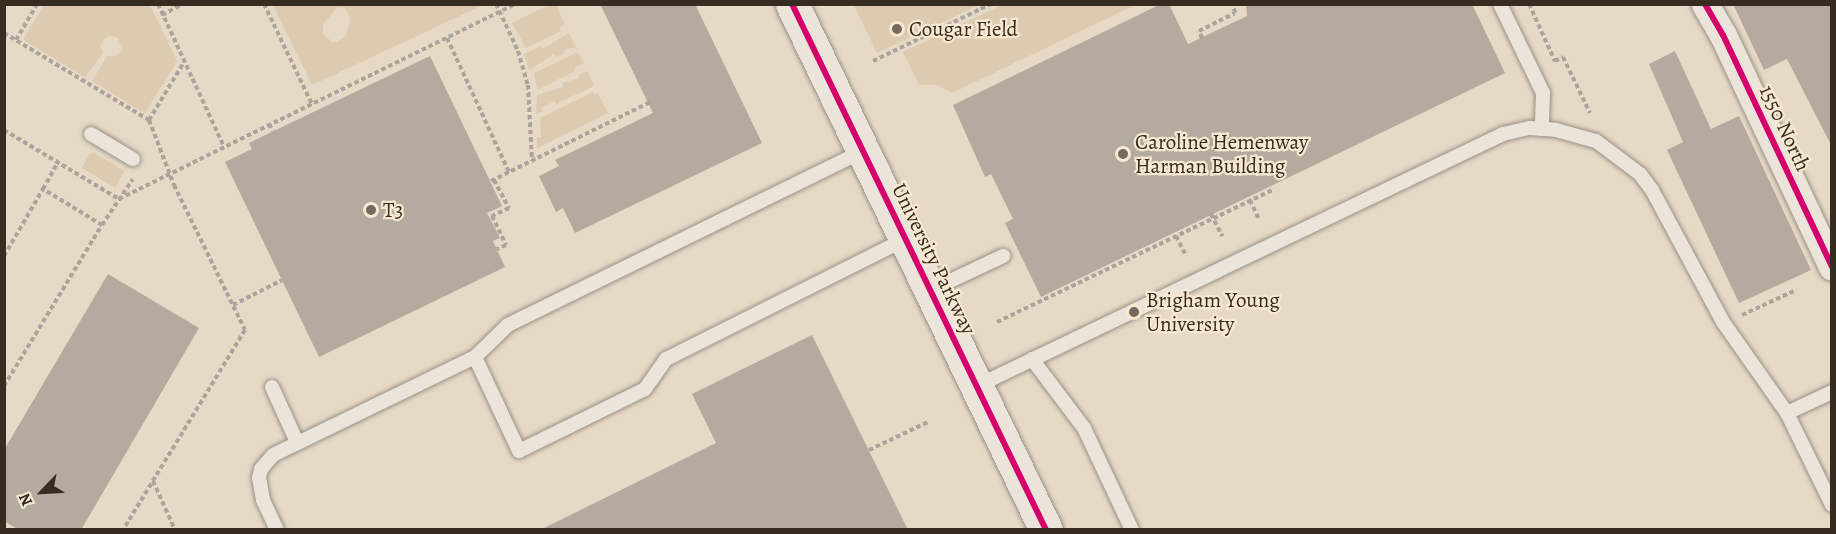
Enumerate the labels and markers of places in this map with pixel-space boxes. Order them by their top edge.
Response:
place label: Cougar Field [909,16,1018,42]
marker: Cougar Field [890,22,904,36]
place label: Caroline Hemenway Harman Building [1135,129,1308,179]
marker: Caroline Hemenway Harman Building [1116,147,1130,161]
place label: T3 [383,197,403,223]
marker: T3 [364,203,378,217]
place label: Brigham Young University [1146,287,1280,337]
marker: Brigham Young University [1127,305,1141,319]

